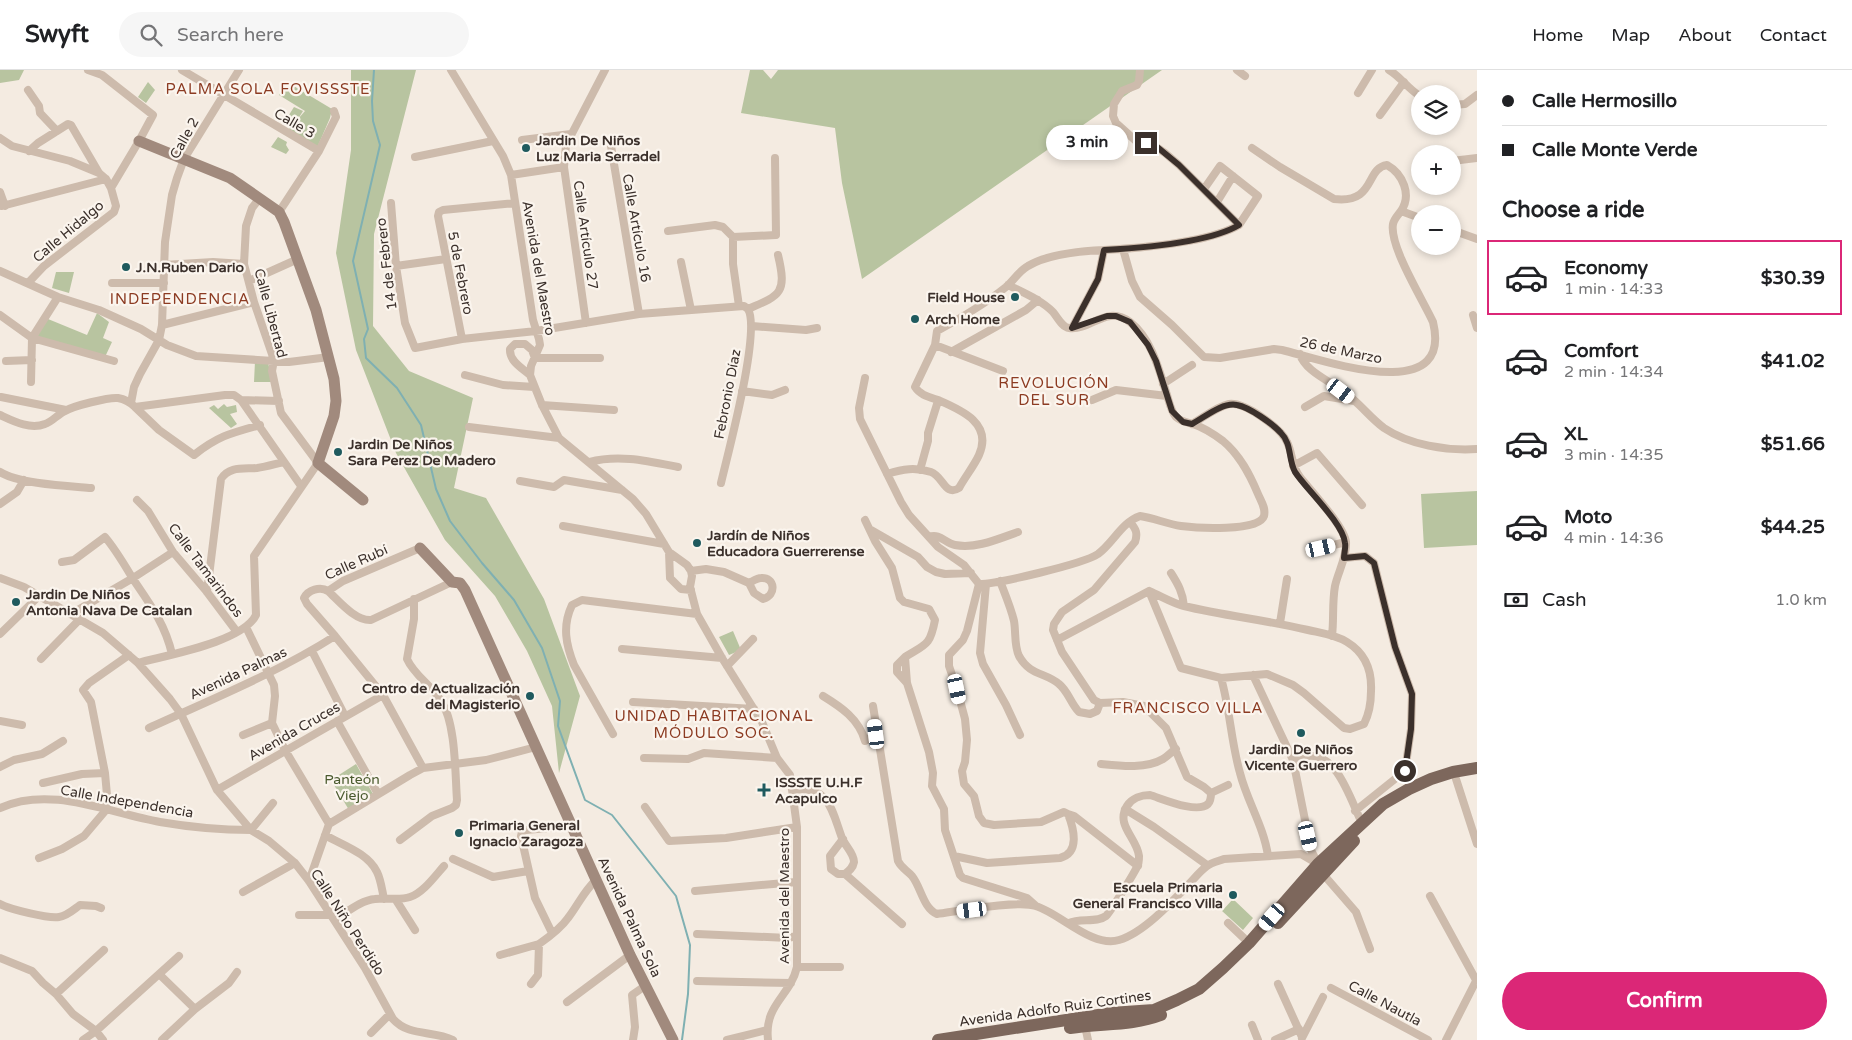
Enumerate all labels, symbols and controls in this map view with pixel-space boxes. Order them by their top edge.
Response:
search box [119,12,469,57]
text: Swyft [25,20,89,49]
icon: search [137,21,165,49]
text: Search here [177,24,284,46]
text: Home [1532,24,1583,46]
text: Map [1611,24,1650,46]
text: About [1678,24,1732,46]
text: Contact [1760,24,1827,46]
district label: PALMA SOLA FOVISSSTE [165,80,371,98]
map controls [1411,85,1461,255]
button: layers [1411,85,1461,135]
text: Calle Hermosillo [1532,90,1677,112]
street label: Calle 3 [271,105,318,142]
street label: Calle 2 [166,114,203,162]
callout: 3 min [1046,126,1128,160]
place label: Jardin De Niños Luz Maria Serradel [535,132,660,165]
text: 3 min [1066,132,1108,152]
route end [1135,132,1157,154]
text: Calle Monte Verde [1532,139,1697,161]
marker: Jardin De Niños Luz Maria Serradel [520,142,532,154]
button: + [1411,145,1461,195]
street label: Calle Artículo 16 [619,172,654,284]
street label: Calle Artículo 27 [569,179,602,291]
street label: Calle Hidalgo [29,197,107,266]
text: Choose a ride [1502,197,1645,223]
street label: Avenida del Maestro [518,199,559,337]
button: − [1411,205,1461,255]
street label: 14 de Febrero [372,217,401,311]
street label: 5 de Febrero [444,230,477,316]
icon: car [1504,255,1549,300]
text: Economy [1564,257,1648,279]
place label: J.N.Ruben Dario [135,259,245,276]
marker: J.N.Ruben Dario [120,261,132,273]
street label: Calle Libertad [250,267,291,360]
text: $30.39 [1761,267,1825,289]
text: 1 min · 14:33 [1564,279,1663,299]
place label: Field House [927,289,1005,306]
district label: INDEPENDENCIA [110,290,250,308]
marker: Field House [1009,291,1021,303]
place label: Arch Home [925,311,1000,328]
marker: Arch Home [909,313,921,325]
street label: 26 de Marzo [1298,333,1384,368]
icon: car [1504,338,1549,383]
text: Comfort [1564,340,1638,362]
street label: Febronio Díaz [710,348,745,441]
text: $41.02 [1761,350,1825,372]
text: 2 min · 14:34 [1564,362,1663,382]
district label: REVOLUCIÓN DEL SUR [998,374,1110,409]
car [1324,376,1357,406]
icon: car [1504,421,1549,466]
text: XL [1564,423,1588,445]
text: $51.66 [1761,433,1825,455]
place label: Jardin De Niños Sara Perez De Madero [347,436,496,469]
text: 3 min · 14:35 [1564,445,1663,465]
marker: Jardin De Niños Sara Perez De Madero [332,446,344,458]
icon: car [1504,504,1549,549]
text: Moto [1564,506,1612,528]
text: $44.25 [1761,516,1825,538]
street label: Calle Tamarindos [165,520,247,621]
place label: Jardín de Niños Educadora Guerrerense [706,527,864,560]
text: 4 min · 14:36 [1564,528,1663,548]
marker: Jardín de Niños Educadora Guerrerense [691,537,703,549]
car [1304,537,1337,559]
street label: Calle Rubí [322,541,391,584]
place label: Jardin De Niños Antonia Nava De Catalan [25,586,192,619]
icon: cash [1502,586,1530,614]
text: Cash [1542,589,1587,611]
text: 1.0 km [1775,590,1827,610]
marker: Jardin De Niños Antonia Nava De Catalan [10,596,22,608]
street label: Avenida Palmas [187,643,290,703]
car [946,673,967,705]
place label: Centro de Actualización del Magisterio [362,680,520,713]
marker: Centro de Actualización del Magisterio [524,690,536,702]
street label: Avenida Cruces [245,698,343,765]
district label: FRANCISCO VILLA [1112,699,1264,717]
district label: UNIDAD HABITACIONAL MÓDULO SOC. [614,707,814,742]
car [866,718,885,750]
marker: Jardin De Niños Vicente Guerrero [1295,727,1307,739]
place label: Jardin De Niños Vicente Guerrero [1245,741,1358,774]
route start [1394,760,1416,782]
park label: Panteón Viejo [324,771,380,804]
place label: ISSSTE U.H.F Acapulco [775,774,863,807]
street label: Calle Independencia [59,781,195,822]
marker: ISSSTE U.H.F Acapulco [757,783,771,797]
place label: Primaria General Ignacio Zaragoza [469,817,583,850]
car [1297,820,1318,852]
marker: Primaria General Ignacio Zaragoza [453,827,465,839]
street label: Avenida del Maestro [776,828,793,964]
street label: Avenida Palma Sola [594,854,665,980]
street label: Calle Niño Perdido [307,866,388,979]
place label: Escuela Primaria General Francisco Villa [1073,879,1223,912]
marker: Escuela Primaria General Francisco Villa [1227,889,1239,901]
car [956,901,987,919]
car [1256,901,1287,933]
button: Confirm [1502,972,1827,1030]
street label: Calle Nautla [1345,977,1424,1030]
street label: Avenida Adolfo Ruiz Cortines [958,987,1152,1030]

